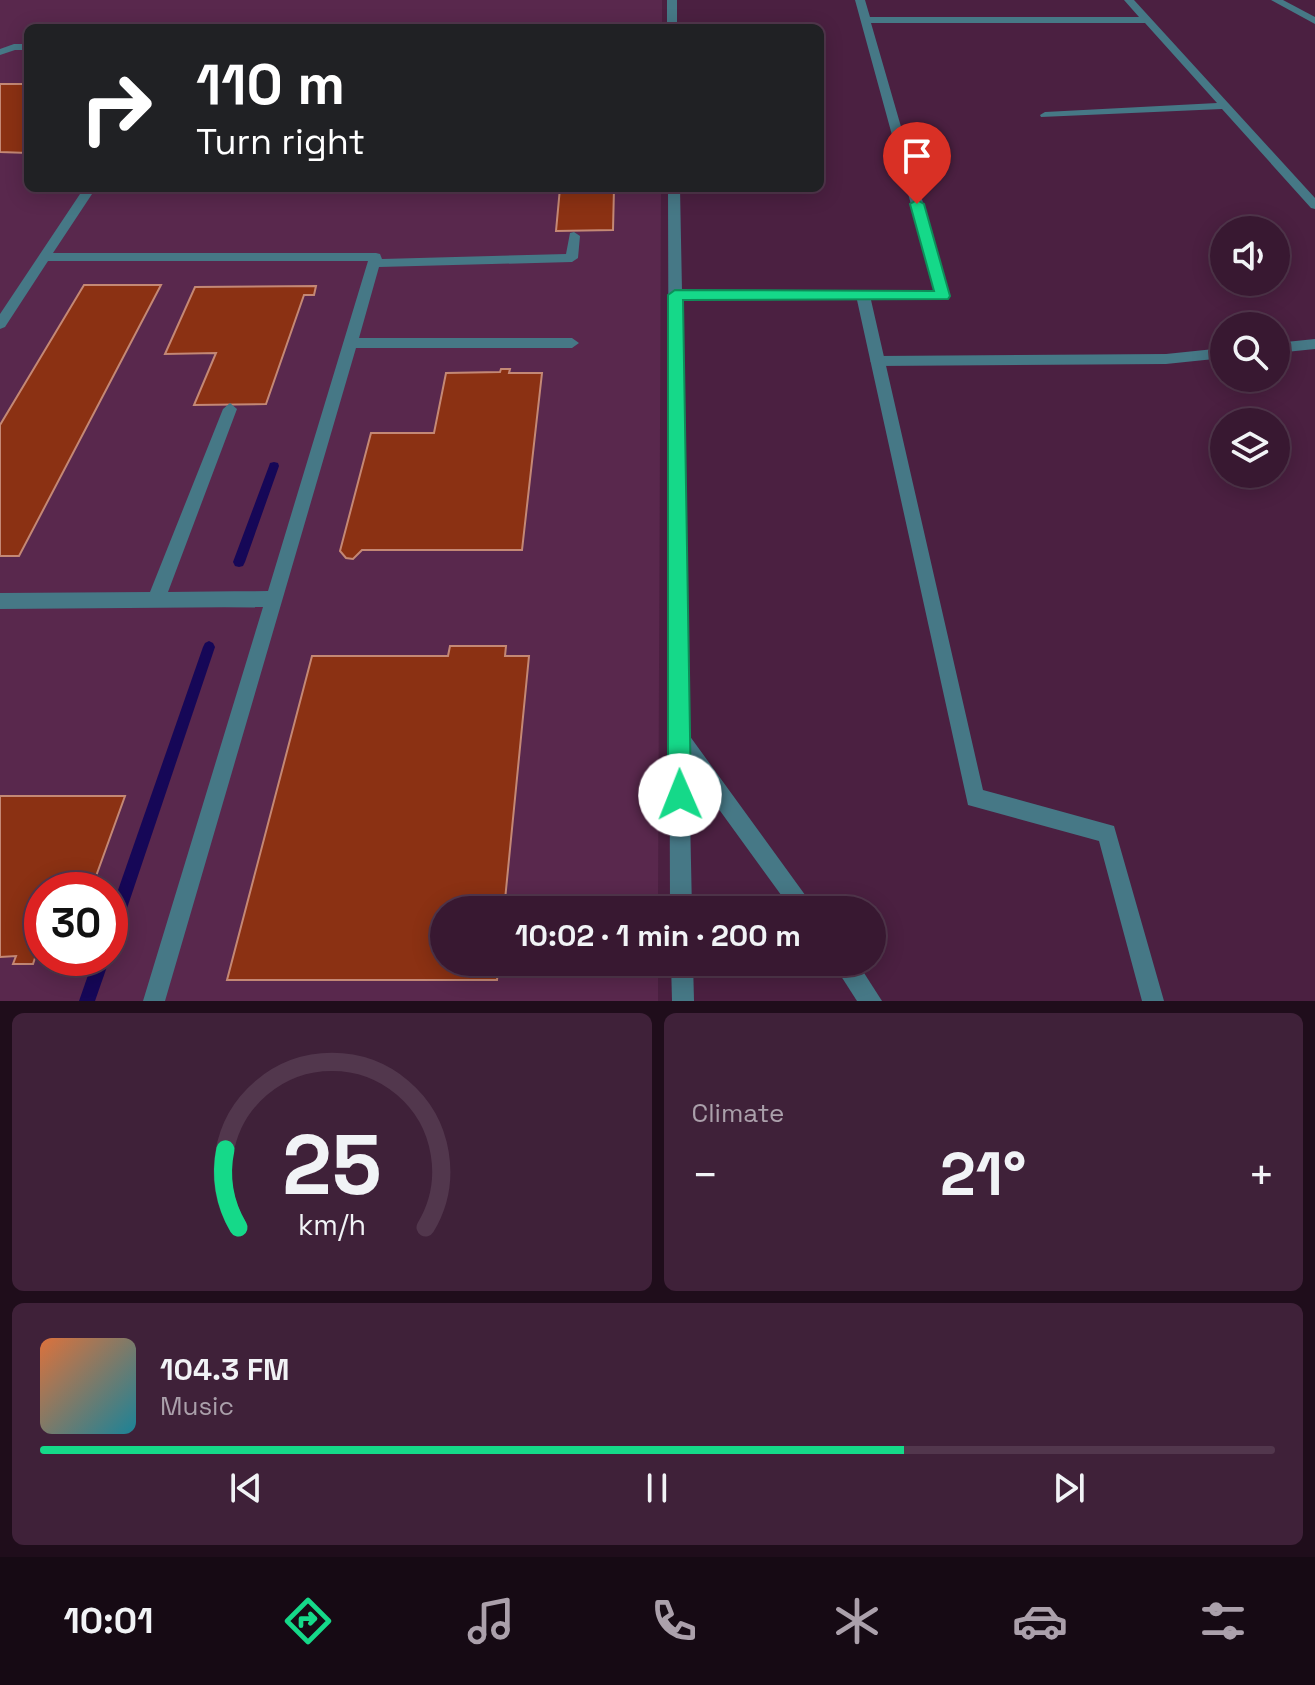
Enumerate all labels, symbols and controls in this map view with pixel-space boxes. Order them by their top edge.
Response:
text: 110 m [196,49,345,120]
icon: right [64,56,168,160]
text: Turn right [196,119,365,165]
pin [883,122,951,204]
icon: arrive [895,134,939,178]
map controls [1210,216,1290,488]
button: sound [1210,216,1290,296]
button: search [1210,312,1290,392]
button: layers [1210,408,1290,488]
position arrow [638,753,722,837]
speed limit sign: 30 [24,872,128,976]
text: 10:02 · 1 min · 200 m [515,916,801,955]
text: Climate [692,1096,784,1130]
text: 25 [282,1112,381,1218]
text: 21° [940,1136,1026,1213]
text: − [692,1147,719,1203]
text: + [1248,1147,1275,1203]
text: km/h [298,1207,366,1243]
text: 104.3 FM [160,1350,289,1389]
text: Music [160,1389,234,1423]
icon: previous [224,1466,268,1510]
icon: pause [635,1466,679,1510]
icon: next [1047,1466,1091,1510]
icon: directions [280,1593,336,1649]
icon: music [463,1593,519,1649]
icon: phone [646,1593,702,1649]
icon: climate [829,1593,885,1649]
icon: car [1012,1593,1068,1649]
icon: filters [1195,1593,1251,1649]
text: 10:01 [64,1598,153,1644]

